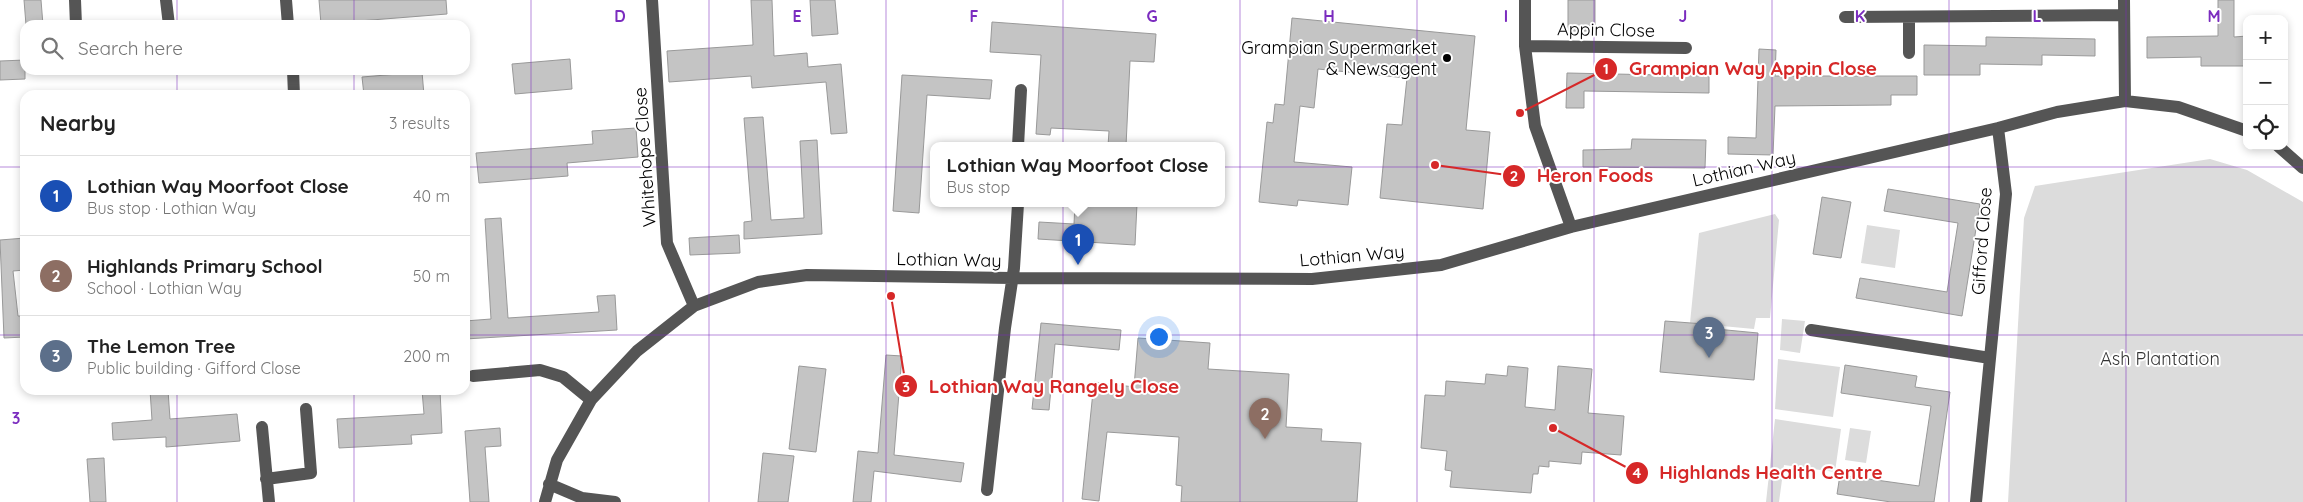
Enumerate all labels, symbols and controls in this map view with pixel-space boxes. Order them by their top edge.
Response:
text: D [614,6,626,26]
text: E [792,6,802,26]
text: F [970,6,979,26]
text: G [1146,6,1158,26]
text: H [1323,6,1335,26]
text: I [1504,6,1508,26]
text: J [1679,6,1687,26]
text: K [1855,6,1865,26]
text: L [2033,6,2042,26]
text: M [2207,6,2221,26]
map controls [2243,15,2288,150]
button: + [2243,15,2288,60]
street label: Appin Close [1557,17,1655,42]
search box [20,20,470,75]
icon: search [38,34,66,62]
text: Search here [78,36,183,60]
place label: Grampian Supermarket & Newsagent [1241,36,1437,80]
marker: Grampian Supermarket & Newsagent [1441,52,1453,64]
callout: Grampian Way Appin Close [1594,52,1887,86]
text: Grampian Way Appin Close [1629,56,1877,80]
text: 1 [1603,59,1609,78]
button: − [2243,60,2288,105]
street label: Whitehope Close [628,86,661,228]
button: locate [2243,105,2288,150]
text: Nearby [40,110,116,136]
text: 3 results [389,113,450,133]
popup [930,142,1225,207]
street label: Lothian Way [1690,145,1798,192]
text: Lothian Way Moorfoot Close [947,153,1208,177]
callout: Heron Foods [1502,159,1663,193]
text: Heron Foods [1537,163,1653,187]
text: 2 [1510,166,1518,185]
text: Lothian Way Moorfoot Close [87,174,349,198]
text: Bus stop [947,177,1010,197]
text: 1 [53,186,59,206]
text: 40 m [413,186,450,206]
street label: Gifford Close [1966,186,1997,296]
text: Bus stop · Lothian Way [87,198,256,218]
pin: 1 [1062,224,1094,265]
street label: Lothian Way [1299,239,1405,272]
street label: Lothian Way [896,247,1002,272]
text: Highlands Primary School [87,254,323,278]
text: 2 [51,266,61,286]
text: 50 m [413,266,450,286]
text: School · Lothian Way [87,278,242,298]
pin: 3 [1693,317,1725,358]
your location [1146,324,1172,350]
text: The Lemon Tree [87,334,235,358]
text: 3 [52,346,60,366]
text: 200 m [403,346,450,366]
park label: Ash Plantation [2100,347,2220,370]
text: Public building · Gifford Close [87,358,301,378]
callout: Lothian Way Rangely Close [894,369,1189,403]
text: Lothian Way Rangely Close [929,374,1179,398]
text: 3 [902,377,910,396]
pin: 2 [1249,398,1281,439]
text: 3 [12,408,20,428]
callout: Highlands Health Centre [1624,456,1893,490]
text: Highlands Health Centre [1659,460,1883,484]
text: 4 [1633,463,1642,482]

